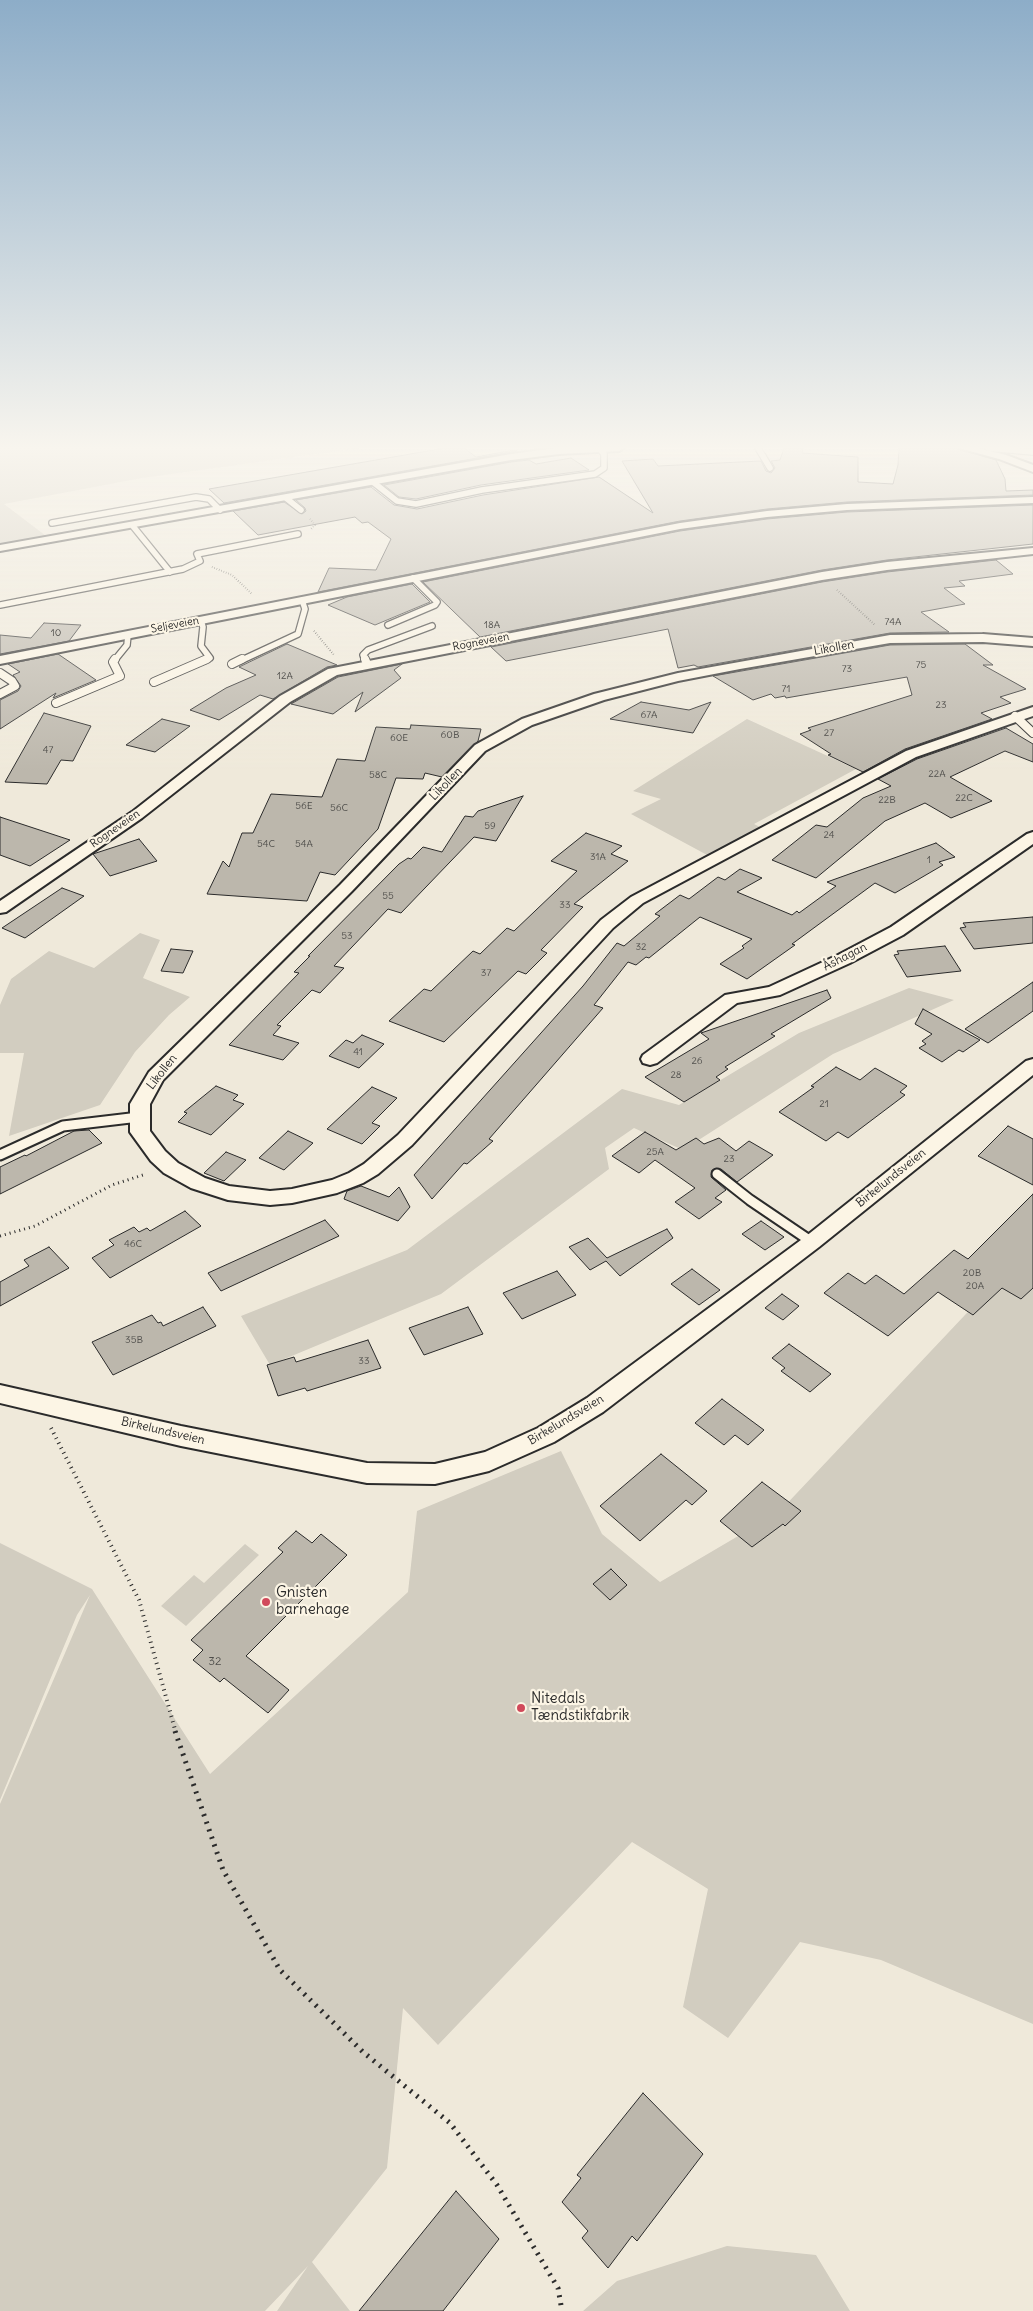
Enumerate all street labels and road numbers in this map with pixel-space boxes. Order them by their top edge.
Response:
street label: Seljeveien [150,614,200,636]
street label: Rogneveien [451,630,511,654]
street label: Likollen [813,637,855,659]
street label: Likollen [427,764,465,804]
street label: Rogneveien [88,807,142,851]
street label: Åshagan [821,940,869,974]
street label: Likollen [144,1051,180,1093]
street label: Birkelundsveien [853,1146,929,1210]
street label: Birkelundsveien [526,1392,606,1448]
street label: Birkelundsveien [120,1414,206,1448]

